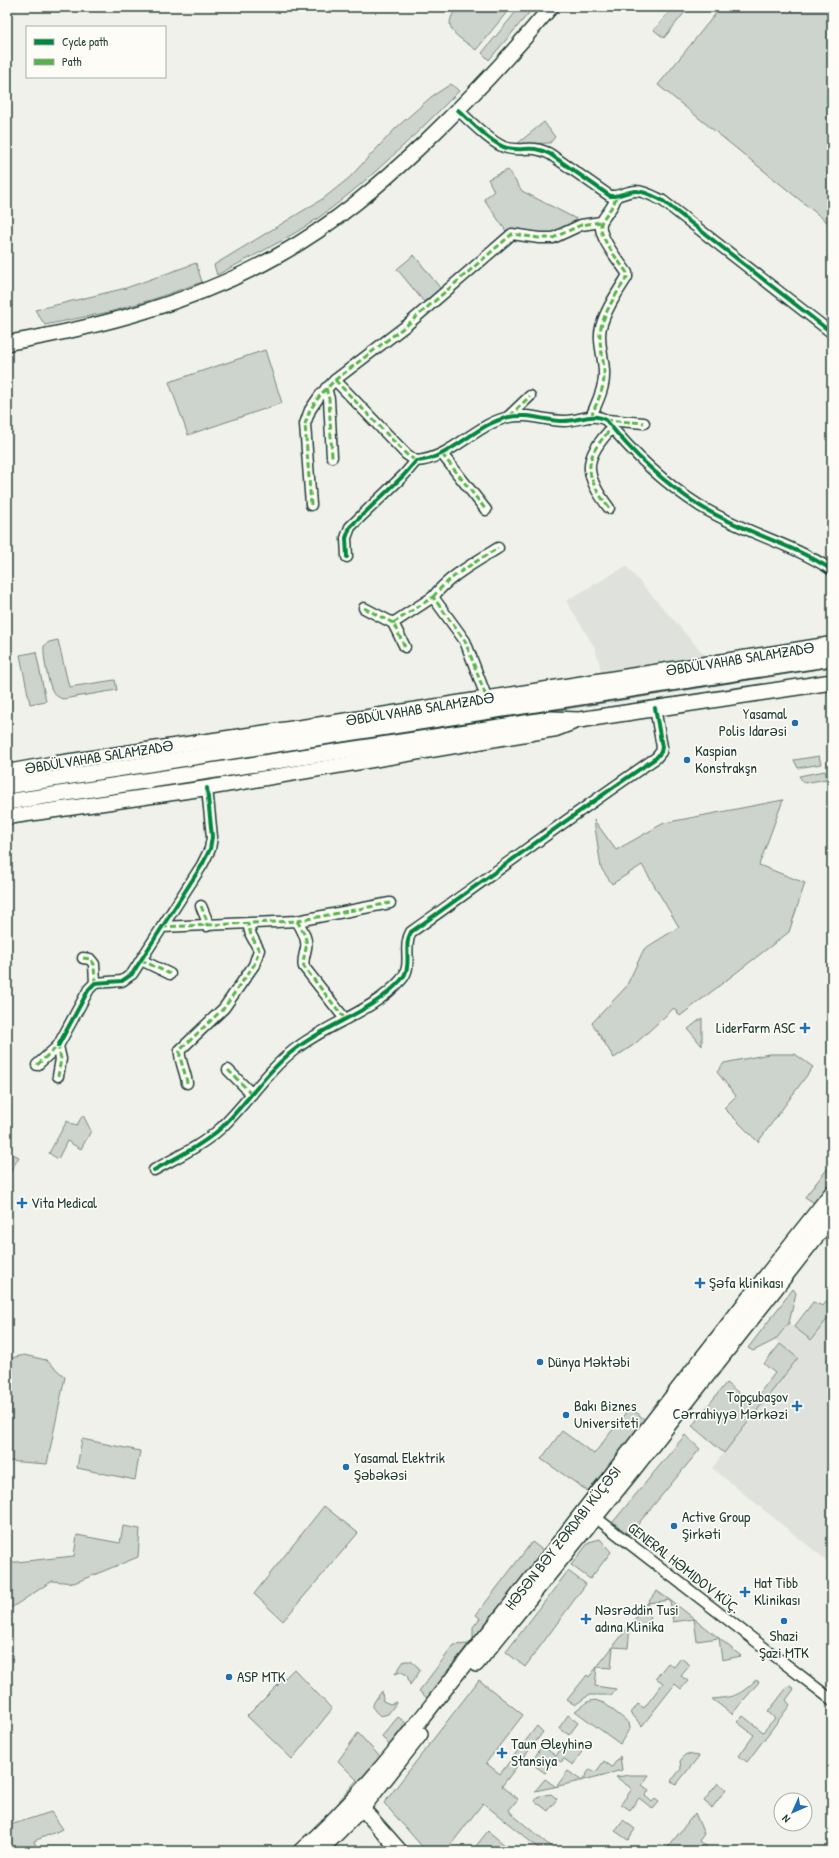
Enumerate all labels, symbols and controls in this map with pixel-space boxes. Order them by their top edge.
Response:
legend [26,26,166,78]
text: Cycle path [62,33,108,50]
text: Path [62,53,82,70]
street label: ƏBDÜLVAHAB SALAMZADƏ [664,636,816,681]
street label: ƏBDÜLVAHAB SALAMZADƏ [344,686,496,731]
place label: Yasamal Polis Idarəsi [719,703,787,741]
marker: Yasamal Polis Idarəsi [790,718,800,728]
street label: ƏBDÜLVAHAB SALAMZADƏ [23,734,175,779]
place label: Kaspian Konstrakşn [695,740,757,778]
marker: Kaspian Konstrakşn [682,755,692,765]
place label: LiderFarm ASC [716,1017,796,1038]
marker: LiderFarm ASC [799,1022,811,1034]
place label: Vita Medical [31,1192,97,1213]
marker: Vita Medical [16,1197,28,1209]
place label: Şəfa klinikası [709,1272,784,1293]
marker: Şəfa klinikası [694,1277,706,1289]
place label: Dünya Məktəbi [548,1351,630,1372]
marker: Dünya Məktəbi [535,1357,545,1367]
place label: Topçubaşov Cərrahiyyə Mərkəzi [672,1386,788,1424]
place label: Bakı Biznes Universiteti [574,1395,639,1433]
marker: Topçubaşov Cərrahiyyə Mərkəzi [791,1400,803,1412]
marker: Bakı Biznes Universiteti [561,1410,571,1420]
place label: Yasamal Elektrik Şəbəkəsi [354,1447,445,1485]
street label: HƏSƏN BƏY ZƏRDABI KÜÇƏSI [500,1461,626,1614]
marker: Yasamal Elektrik Şəbəkəsi [341,1462,351,1472]
place label: Active Group Şirkəti [682,1506,751,1544]
street label: GENERAL HƏMIDOV KÜÇ. [624,1517,745,1618]
marker: Active Group Şirkəti [669,1521,679,1531]
place label: Hat Tibb Klinikası [754,1572,801,1610]
marker: Hat Tibb Klinikası [739,1586,751,1598]
place label: Nəsrəddin Tusi adına Klinika [595,1599,679,1637]
marker: Nəsrəddin Tusi adına Klinika [580,1613,592,1625]
marker: Shazi Şazi MTK [779,1616,789,1626]
place label: Shazi Şazi MTK [759,1625,809,1663]
place label: ASP MTK [237,1666,286,1687]
marker: ASP MTK [224,1672,234,1682]
place label: Taun Əleyhinə Stansiya [511,1733,593,1771]
marker: Taun Əleyhinə Stansiya [496,1747,508,1759]
north arrow [773,1792,813,1832]
text: N [779,1812,793,1826]

